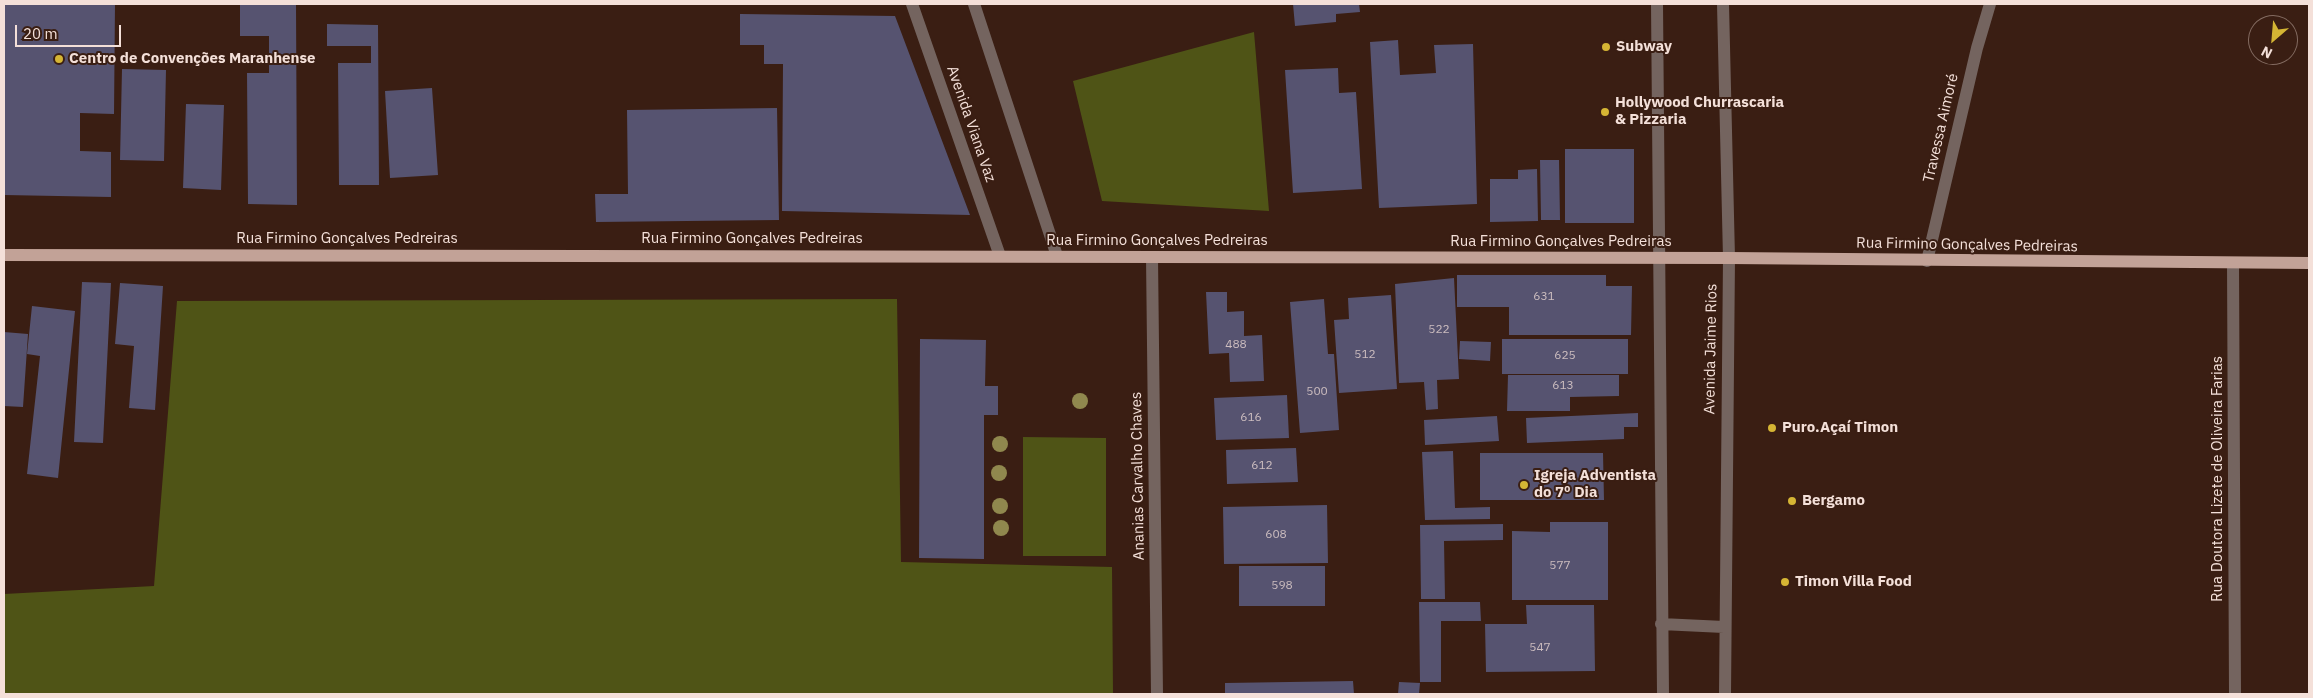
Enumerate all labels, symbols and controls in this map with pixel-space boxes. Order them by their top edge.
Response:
scale bar [18,15,124,47]
north arrow [2248,15,2298,65]
text: 20 m [23,24,58,43]
place label: Subway [1616,38,1672,56]
marker: Subway [1600,41,1612,53]
text: N [2258,42,2275,63]
place label: Centro de Convenções Maranhense [69,50,315,68]
marker: Centro de Convenções Maranhense [53,53,65,65]
street label: Avenida Viana Vaz [943,63,999,185]
street label: Travessa Aimoré [1920,72,1962,184]
place label: Hollywood Churrascaria & Pizzaria [1615,94,1784,129]
marker: Hollywood Churrascaria & Pizzaria [1599,106,1611,118]
street label: Rua Firmino Gonçalves Pedreiras [236,230,458,248]
street label: Rua Firmino Gonçalves Pedreiras [641,230,863,248]
street label: Rua Firmino Gonçalves Pedreiras [1046,232,1268,250]
street label: Rua Firmino Gonçalves Pedreiras [1450,233,1672,251]
street label: Rua Firmino Gonçalves Pedreiras [1856,234,2078,256]
street label: Avenida Jaime Rios [1701,284,1721,414]
house number: 631 [1533,290,1555,304]
house number: 522 [1428,323,1450,337]
house number: 488 [1225,338,1247,352]
house number: 512 [1354,348,1376,362]
house number: 625 [1554,349,1576,363]
street label: Rua Doutora Lizete de Oliveira Farias [2209,356,2227,602]
house number: 613 [1552,379,1574,393]
house number: 500 [1306,385,1328,399]
street label: Ananias Carvalho Chaves [1128,392,1148,560]
house number: 616 [1240,411,1262,425]
place label: Puro.Açaí Timon [1782,419,1898,437]
marker: Puro.Açaí Timon [1766,422,1778,434]
house number: 612 [1251,459,1273,473]
place label: Igreja Adventista do 7º Dia [1534,467,1656,502]
marker: Igreja Adventista do 7º Dia [1518,479,1530,491]
place label: Bergamo [1802,492,1865,510]
marker: Bergamo [1786,495,1798,507]
house number: 608 [1265,528,1287,542]
house number: 577 [1549,559,1571,573]
place label: Timon Villa Food [1795,573,1912,591]
marker: Timon Villa Food [1779,576,1791,588]
house number: 598 [1271,579,1293,593]
house number: 547 [1529,641,1551,655]

